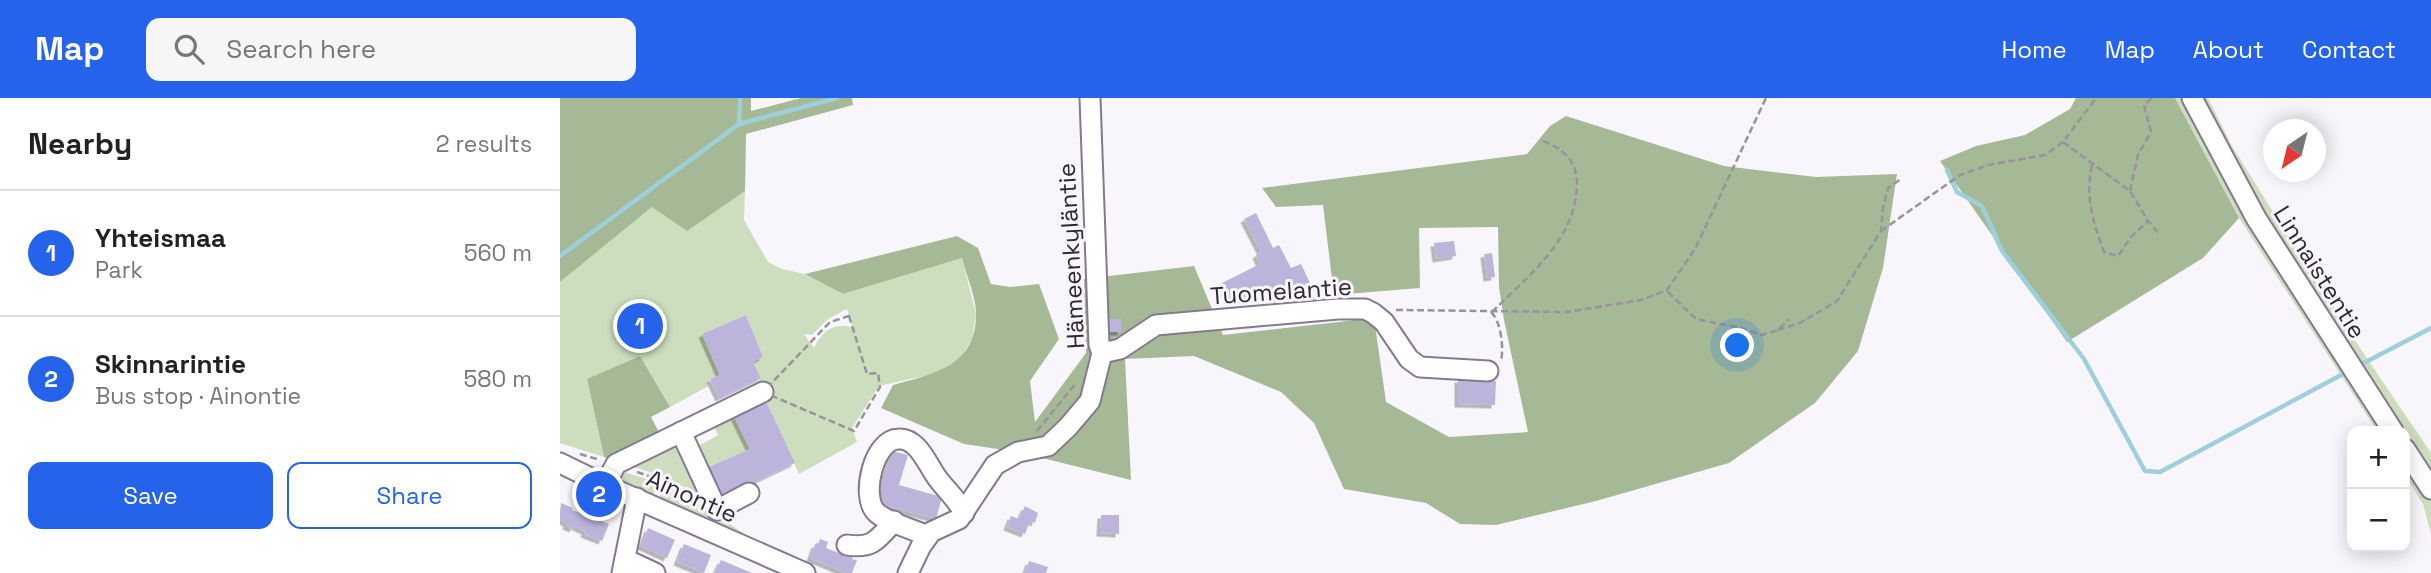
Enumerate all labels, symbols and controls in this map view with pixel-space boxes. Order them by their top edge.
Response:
search box [146,18,636,81]
text: Map [35,28,104,70]
icon: search [170,30,208,68]
text: Search here [226,32,376,66]
text: Home [2001,34,2067,65]
text: Map [2105,34,2155,65]
text: About [2193,34,2264,65]
text: Contact [2302,34,2396,65]
north arrow [2263,119,2326,182]
text: Nearby [28,124,132,163]
text: 2 results [436,129,532,159]
street label: Hämeenkyläntie [1051,162,1091,350]
street label: Linnaistentie [2267,200,2373,344]
text: Yhteismaa [95,221,226,255]
text: 1 [46,238,56,268]
text: 560 m [464,238,532,268]
text: Park [95,255,143,285]
street label: Tuomelantie [1209,271,1353,311]
pin: 1 [617,300,663,352]
your location [1720,328,1754,362]
text: Skinnarintie [95,347,246,381]
text: 2 [44,364,58,394]
text: 580 m [463,364,532,394]
text: Bus stop · Ainontie [95,381,301,411]
map controls [2347,426,2410,552]
button: + [2347,426,2410,489]
button: Save [28,462,273,529]
button: Share [287,462,532,529]
street label: Ainontie [642,462,742,530]
pin: 2 [576,468,622,520]
button: − [2347,489,2410,552]

